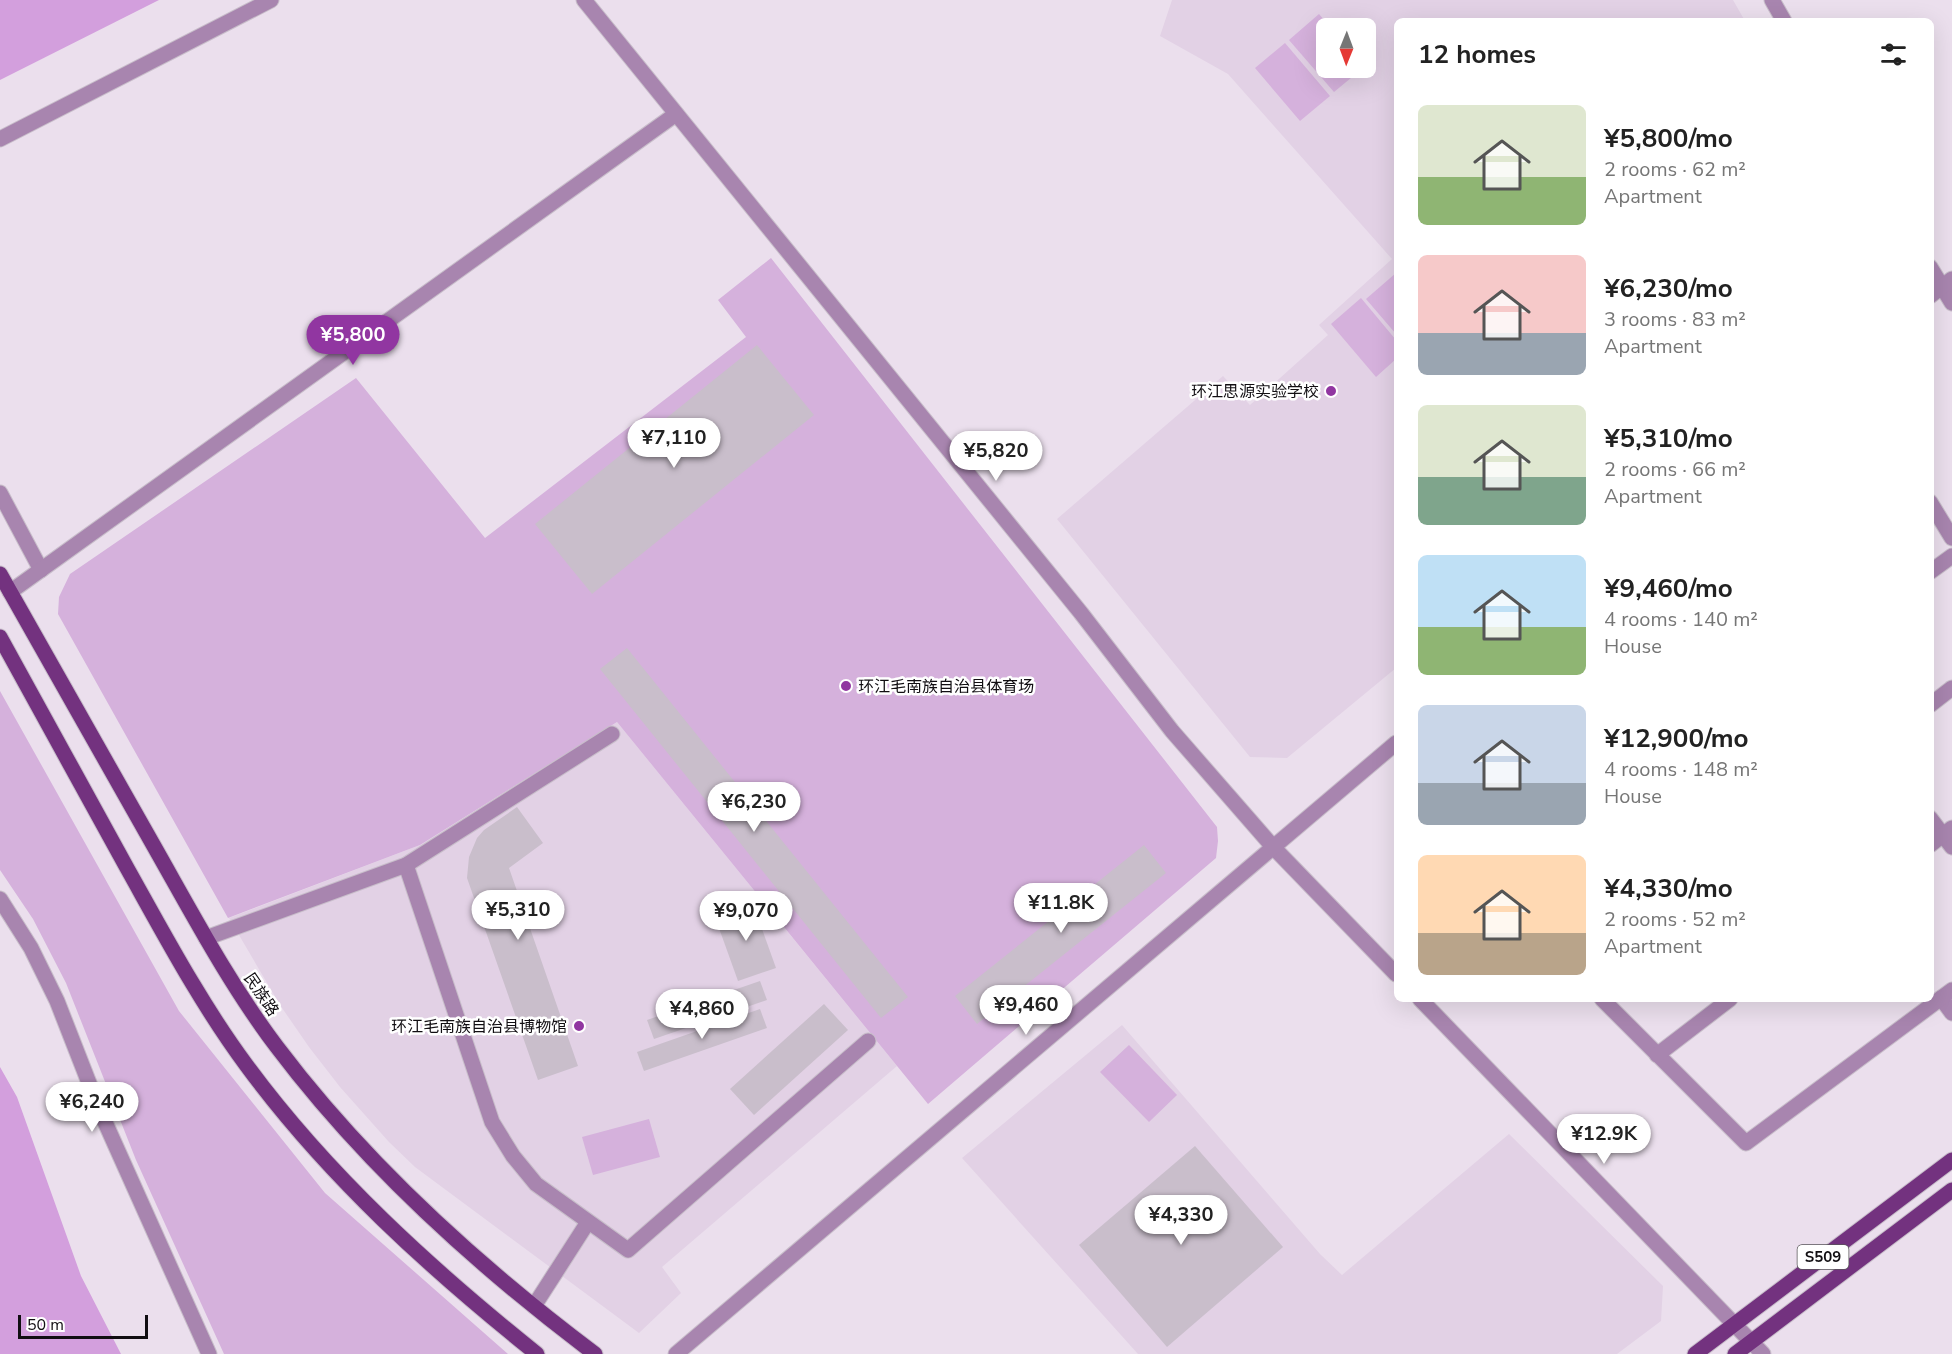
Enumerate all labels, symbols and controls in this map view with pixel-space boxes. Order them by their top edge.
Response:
north arrow [1316,18,1376,78]
map controls [1316,18,1376,78]
text: 12 homes [1418,37,1536,72]
icon: filters [1877,38,1910,71]
text: ¥5,800/mo [1604,121,1733,156]
icon: home [1466,129,1538,201]
text: 2 rooms · 62 m² [1604,156,1746,183]
text: Apartment [1604,183,1702,210]
text: ¥6,230/mo [1604,271,1733,306]
icon: home [1466,279,1538,351]
text: 3 rooms · 83 m² [1604,306,1746,333]
pin: ¥5,800 [304,315,402,366]
text: ¥5,800 [321,321,385,348]
text: Apartment [1604,333,1702,360]
place label: 环江思源实验学校 [1191,381,1319,403]
marker: 环江思源实验学校 [1324,384,1338,398]
pin: ¥7,110 [625,418,723,469]
text: ¥5,310/mo [1604,421,1733,456]
text: ¥7,110 [642,424,706,451]
icon: home [1466,429,1538,501]
pin: ¥5,820 [947,431,1045,482]
text: ¥5,820 [964,437,1028,464]
text: 2 rooms · 66 m² [1604,456,1746,483]
text: Apartment [1604,483,1702,510]
text: ¥9,460/mo [1604,571,1733,606]
icon: home [1466,579,1538,651]
text: 4 rooms · 140 m² [1604,606,1758,633]
text: House [1604,633,1662,660]
place label: 环江毛南族自治县体育场 [858,676,1034,698]
marker: 环江毛南族自治县体育场 [839,679,853,693]
text: ¥12,900/mo [1604,721,1748,756]
icon: home [1466,729,1538,801]
text: 4 rooms · 148 m² [1604,756,1758,783]
pin: ¥6,230 [705,782,803,833]
text: House [1604,783,1662,810]
text: ¥6,230 [722,788,786,815]
text: ¥4,330/mo [1604,871,1733,906]
icon: home [1466,879,1538,951]
pin: ¥11.8K [1012,883,1110,934]
text: ¥11.8K [1028,889,1094,916]
pin: ¥5,310 [469,890,567,941]
pin: ¥9,070 [697,891,795,942]
text: ¥5,310 [486,896,550,923]
text: ¥9,070 [714,897,778,924]
text: 2 rooms · 52 m² [1604,906,1746,933]
text: Apartment [1604,933,1702,960]
street label: 民族路 [239,969,284,1021]
pin: ¥9,460 [977,985,1075,1036]
pin: ¥4,860 [653,989,751,1040]
text: ¥9,460 [994,991,1058,1018]
text: ¥4,860 [670,995,734,1022]
place label: 环江毛南族自治县博物馆 [391,1016,567,1038]
marker: 环江毛南族自治县博物馆 [572,1019,586,1033]
pin: ¥6,240 [43,1082,141,1133]
text: ¥6,240 [60,1088,124,1115]
pin: ¥12.9K [1555,1114,1653,1165]
text: ¥12.9K [1571,1120,1637,1147]
pin: ¥4,330 [1132,1195,1230,1246]
text: ¥4,330 [1149,1201,1213,1228]
road number: S509 [1798,1245,1848,1269]
scale bar [18,1312,148,1340]
text: 50 m [27,1314,64,1336]

